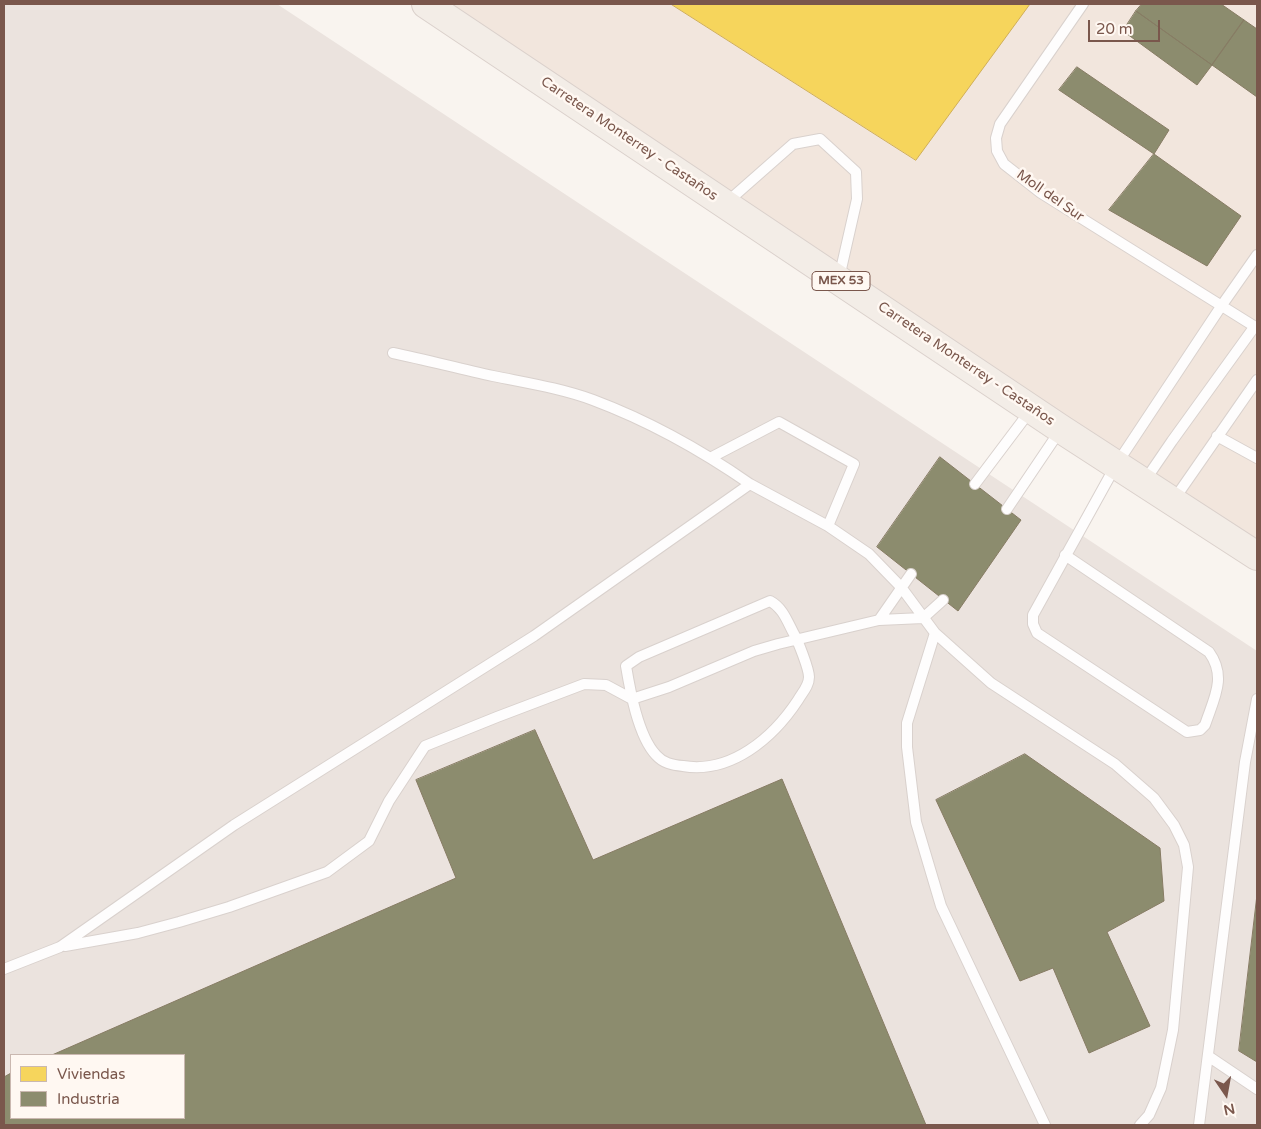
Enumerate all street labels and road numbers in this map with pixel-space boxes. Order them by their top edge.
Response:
street label: Carretera Monterrey - Castaños [537,73,721,205]
street label: Moll del Sur [1013,167,1087,225]
road number: MEX 53 [812,272,870,290]
street label: Carretera Monterrey - Castaños [874,298,1058,430]

